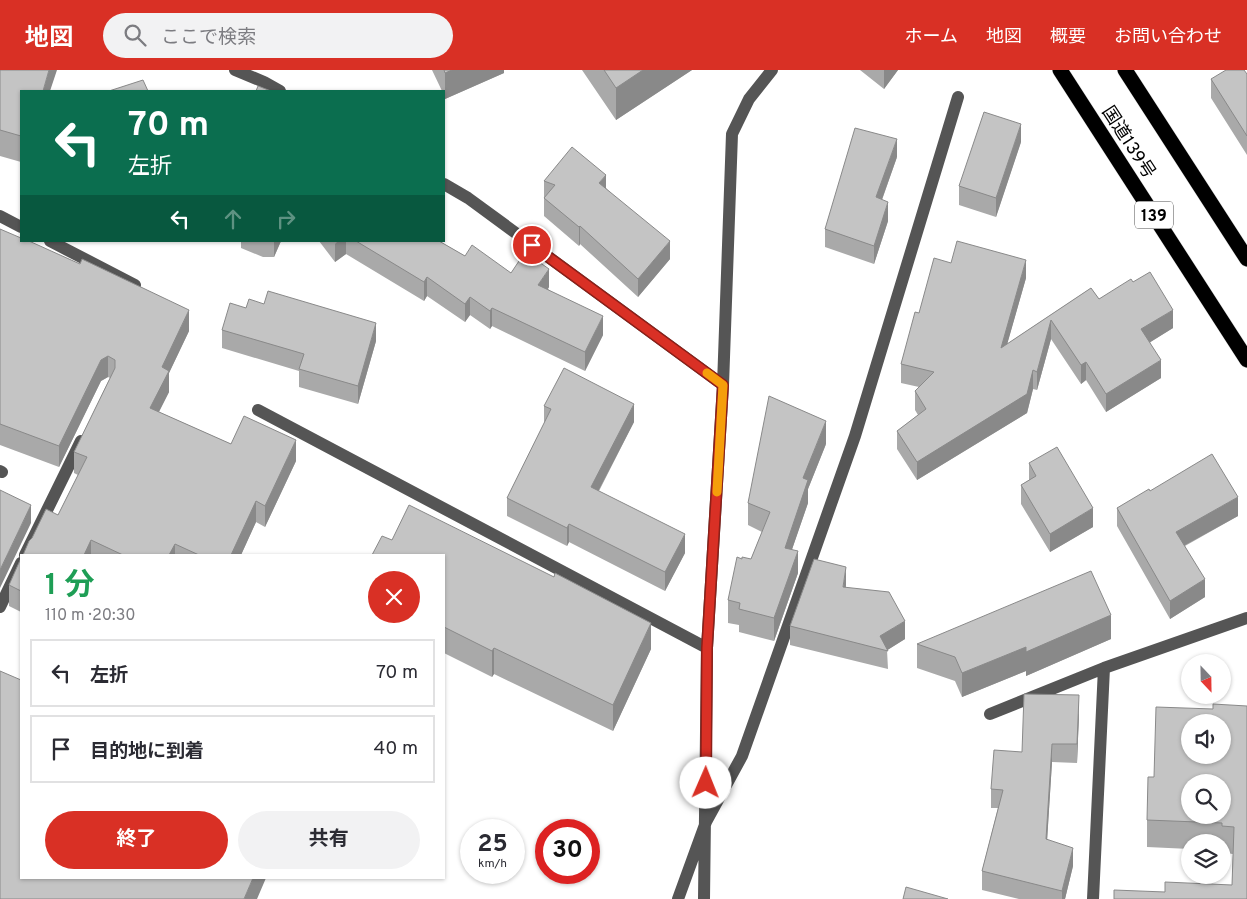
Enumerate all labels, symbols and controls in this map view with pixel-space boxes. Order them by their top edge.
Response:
search box [103,13,453,58]
icon: search [121,21,149,49]
text: 地図 [25,24,73,54]
text: ここで検索 [161,26,256,50]
text: ホーム [905,26,958,49]
text: 地図 [986,26,1022,49]
text: 概要 [1050,26,1086,49]
text: お問い合わせ [1114,26,1222,49]
street label: 国道139号 [1096,102,1160,183]
text: 70 m [128,104,209,148]
icon: left [45,110,110,175]
text: 左折 [128,154,172,181]
road number: 139 [1135,202,1173,228]
icon: left [166,205,194,233]
icon: ahead [219,205,247,233]
icon: right [272,205,300,233]
pin [511,224,553,266]
icon: arrive [518,231,546,259]
text: 1 分 [45,568,95,605]
button: close [368,571,420,623]
text: 110 m · 20:30 [45,606,135,626]
north arrow [1181,654,1231,704]
map controls [1181,654,1231,884]
icon: left [47,659,75,687]
text: 70 m [376,661,418,685]
text: 左折 [90,664,128,688]
button: sound [1181,714,1231,764]
icon: arrive [47,735,75,763]
text: 40 m [373,737,418,761]
text: 目的地に到着 [90,740,204,764]
position arrow [679,756,731,808]
button: search [1181,774,1231,824]
button: 終了 [45,811,228,869]
button: 共有 [238,811,420,869]
speed limit sign: 30 [535,819,600,884]
text: 25 [477,829,508,861]
button: layers [1181,834,1231,884]
text: km/h [478,856,507,872]

